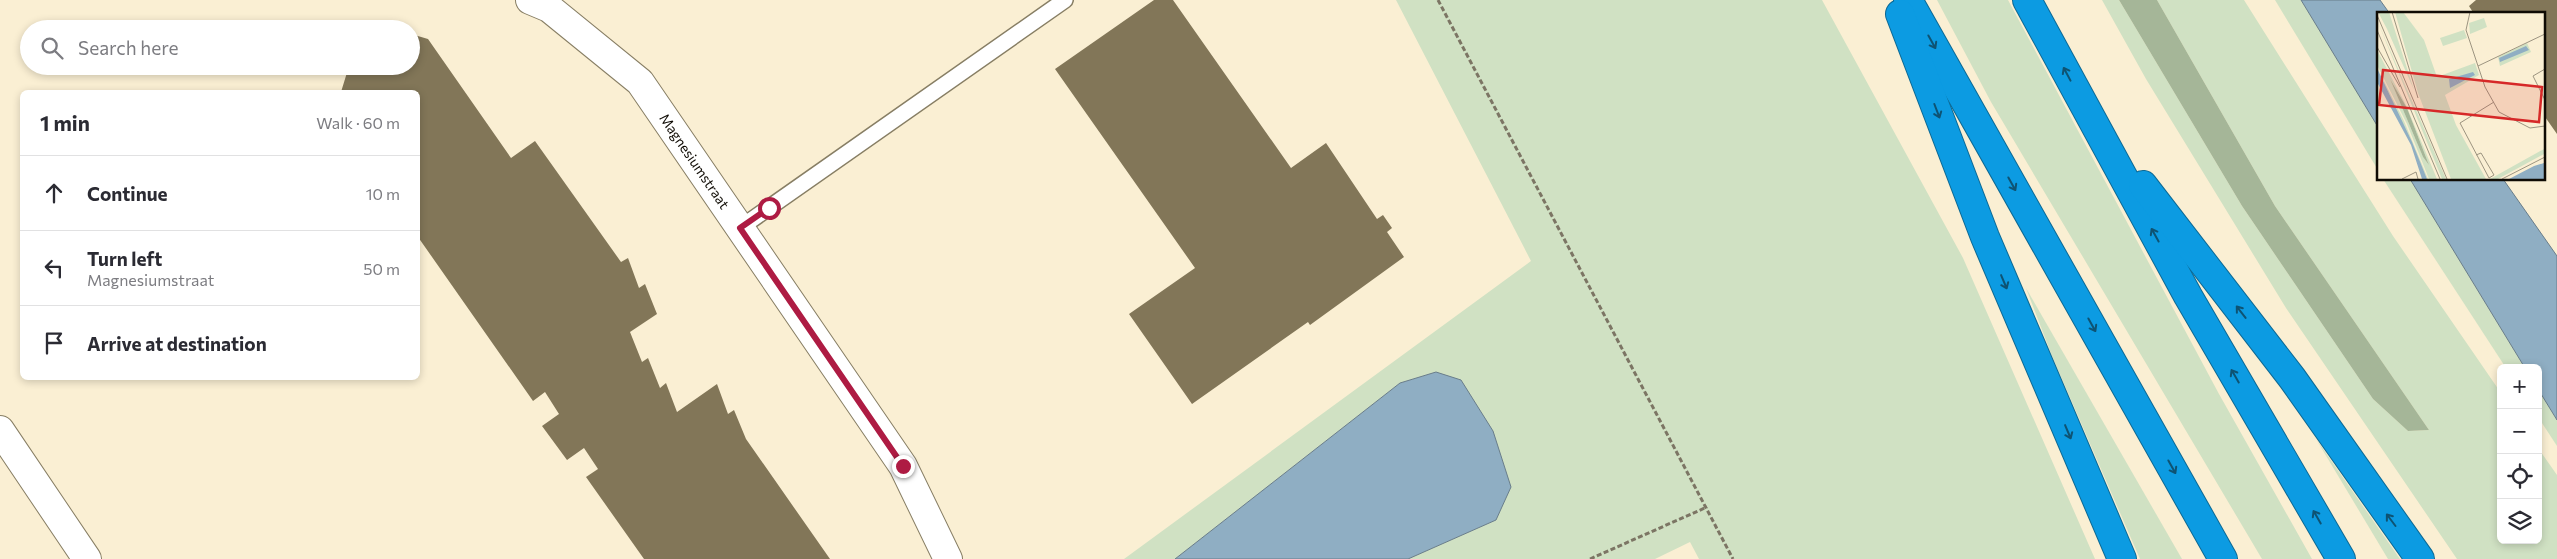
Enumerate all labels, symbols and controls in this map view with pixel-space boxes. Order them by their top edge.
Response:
inset map [2377,12,2544,180]
search box [20,20,420,75]
icon: search [38,34,66,62]
one-way arrow [1927,35,1937,50]
text: Search here [78,36,178,59]
one-way arrow [2062,67,2071,82]
one-way arrow [1933,103,1942,118]
text: 1 min [40,110,90,135]
street label: Magnesiumstraat [656,110,733,212]
text: Walk · 60 m [316,113,400,132]
one-way arrow [2007,176,2017,191]
icon: ahead [40,179,68,207]
text: Continue [87,182,167,205]
text: 10 m [366,184,400,203]
route start [758,197,781,220]
one-way arrow [2150,228,2159,243]
text: Turn left [87,247,162,270]
icon: left [40,254,68,282]
text: 50 m [363,259,400,278]
text: Magnesiumstraat [87,270,214,289]
one-way arrow [2000,274,2010,289]
one-way arrow [2235,306,2246,319]
one-way arrow [2087,318,2097,332]
icon: arrive [40,329,68,357]
text: Arrive at destination [87,332,267,355]
map controls [2497,364,2542,544]
button: + [2497,364,2542,409]
one-way arrow [2230,370,2240,384]
button: − [2497,409,2542,454]
one-way arrow [2063,424,2073,439]
button: locate [2497,454,2542,499]
route end [892,455,915,478]
one-way arrow [2167,459,2177,474]
button: layers [2497,499,2542,544]
one-way arrow [2311,510,2321,524]
one-way arrow [2386,514,2397,527]

